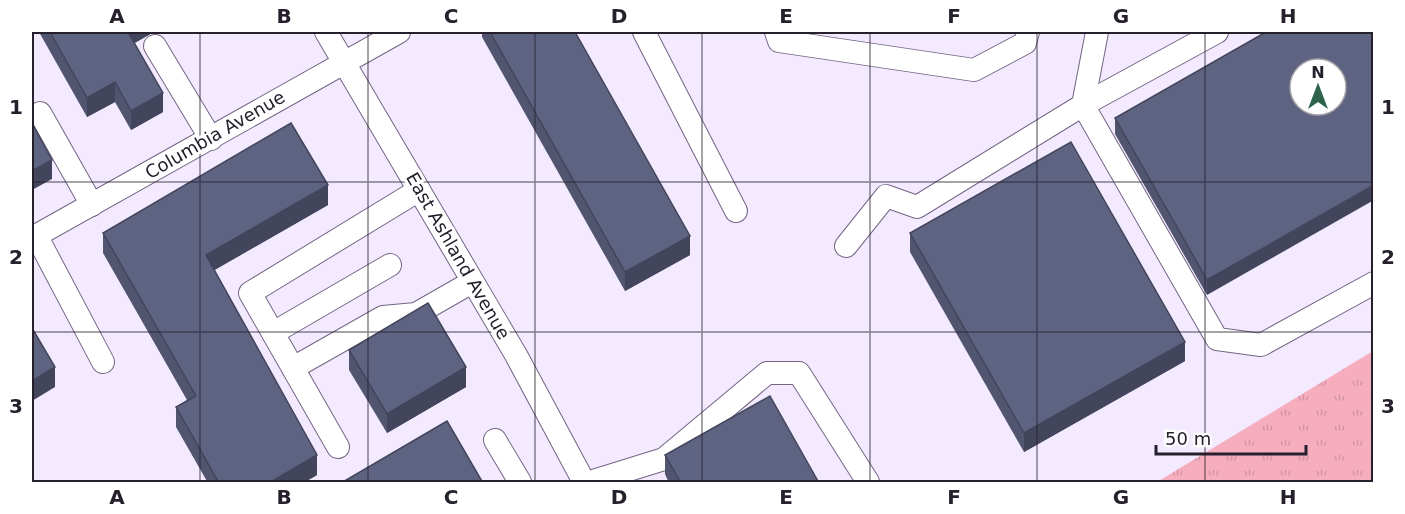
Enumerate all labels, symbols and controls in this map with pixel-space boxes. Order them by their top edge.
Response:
text: A [109,4,125,28]
text: B [276,4,292,28]
text: C [444,4,458,28]
text: D [611,4,627,28]
text: E [779,4,793,28]
text: F [947,4,961,28]
text: G [1113,4,1129,28]
text: H [1280,4,1296,28]
north arrow [1288,57,1348,117]
text: N [1311,63,1325,82]
street label: Columbia Avenue [141,86,288,183]
text: 1 [9,95,23,119]
text: 1 [1381,95,1395,119]
street label: East Ashland Avenue [402,169,515,343]
text: 2 [9,245,23,269]
text: 2 [1381,245,1395,269]
text: 3 [9,394,23,418]
text: 3 [1381,394,1395,418]
scale bar [1156,418,1306,456]
text: 50 m [1165,428,1211,449]
text: A [109,485,125,509]
text: B [276,485,292,509]
text: C [444,485,458,509]
text: D [611,485,627,509]
text: E [779,485,793,509]
text: F [947,485,961,509]
text: G [1113,485,1129,509]
text: H [1280,485,1296,509]

